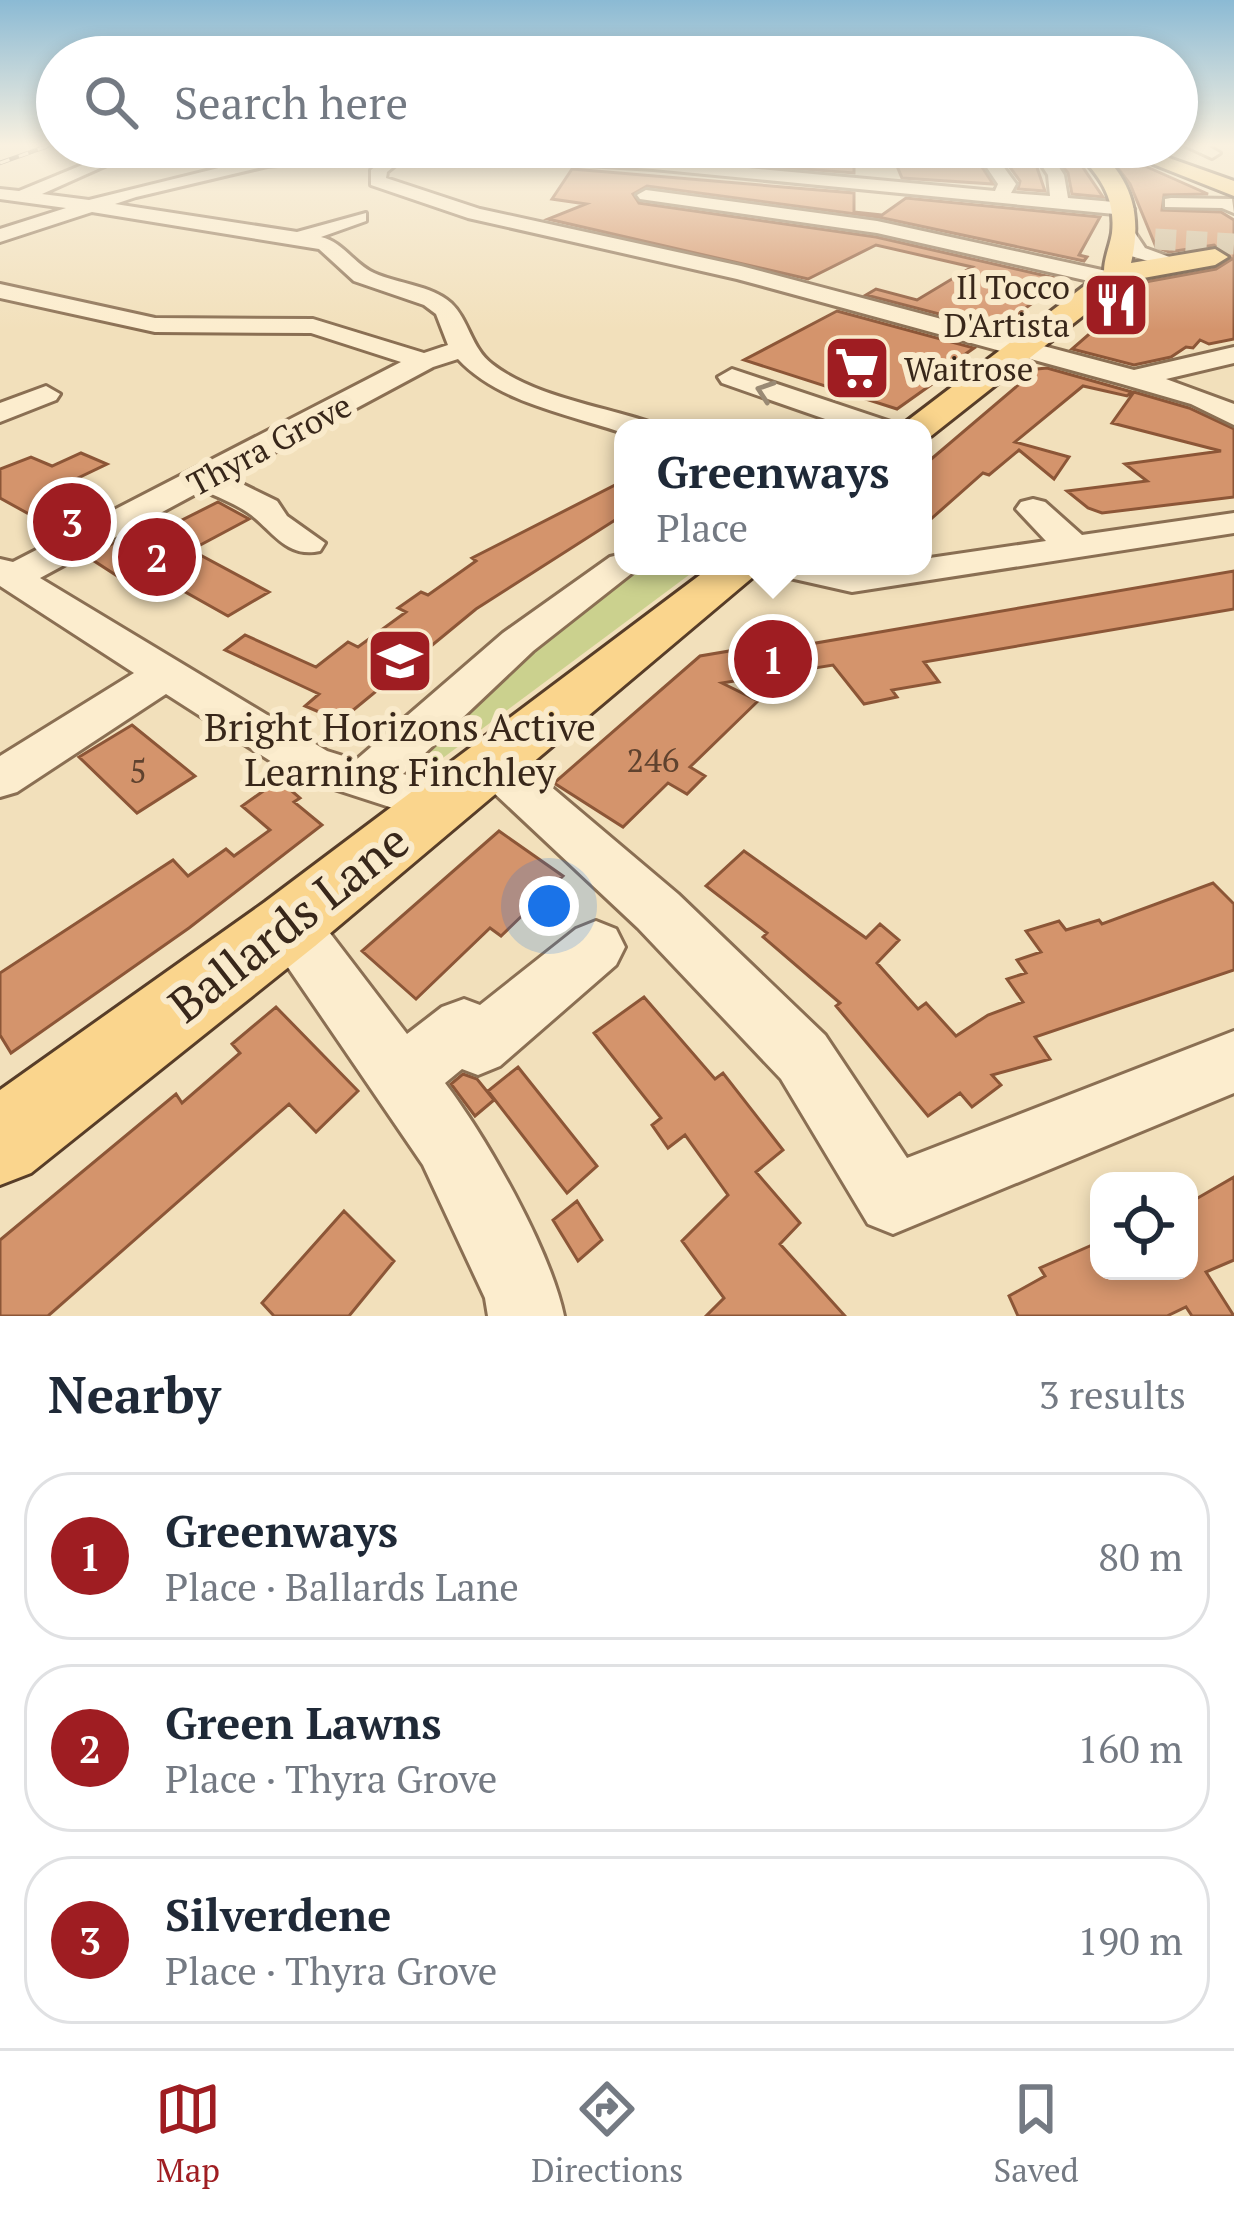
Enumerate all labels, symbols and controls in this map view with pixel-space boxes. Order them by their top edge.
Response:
search box [36,36,1198,168]
icon: search [78,69,144,135]
text: Search here [174,72,408,132]
place label: Il Tocco D'Artista [944,265,1070,346]
restaurant icon: Il Tocco D'Artista [1081,270,1151,340]
supermarket icon: Waitrose [822,333,892,403]
place label: Waitrose [904,347,1033,390]
one-way arrow [756,381,777,405]
street label: Thyra Grove [180,383,358,505]
popup [614,419,932,575]
text: Greenways [656,441,890,501]
pin: 3 [33,477,111,567]
text: Place [656,501,748,553]
pin: 2 [118,512,196,602]
pin: 1 [734,614,812,704]
school or university icon: Bright Horizons Active Learning Finchley [365,626,435,696]
place label: Bright Horizons Active Learning Finchley [204,700,596,797]
house number: 246 [627,738,679,781]
house number: 5 [129,749,147,792]
street label: Ballards Lane [155,808,421,1036]
your location [519,876,579,936]
map controls [1090,1172,1198,1280]
button: locate [1090,1172,1198,1280]
text: Nearby [48,1360,221,1428]
text: 3 results [1039,1368,1186,1420]
text: Greenways [165,1500,398,1560]
text: 1 [79,1530,101,1582]
text: 80 m [1098,1530,1183,1582]
text: Place · Ballards Lane [165,1560,519,1612]
text: Green Lawns [165,1692,442,1752]
text: 2 [79,1722,101,1774]
text: 160 m [1078,1722,1183,1774]
text: Place · Thyra Grove [165,1752,497,1804]
text: Silverdene [165,1884,391,1944]
text: 3 [79,1914,101,1966]
text: 190 m [1078,1914,1183,1966]
text: Place · Thyra Grove [165,1944,497,1996]
tab: Map [155,2076,221,2191]
tab: Directions [531,2076,683,2191]
tab: Saved [994,2076,1079,2191]

